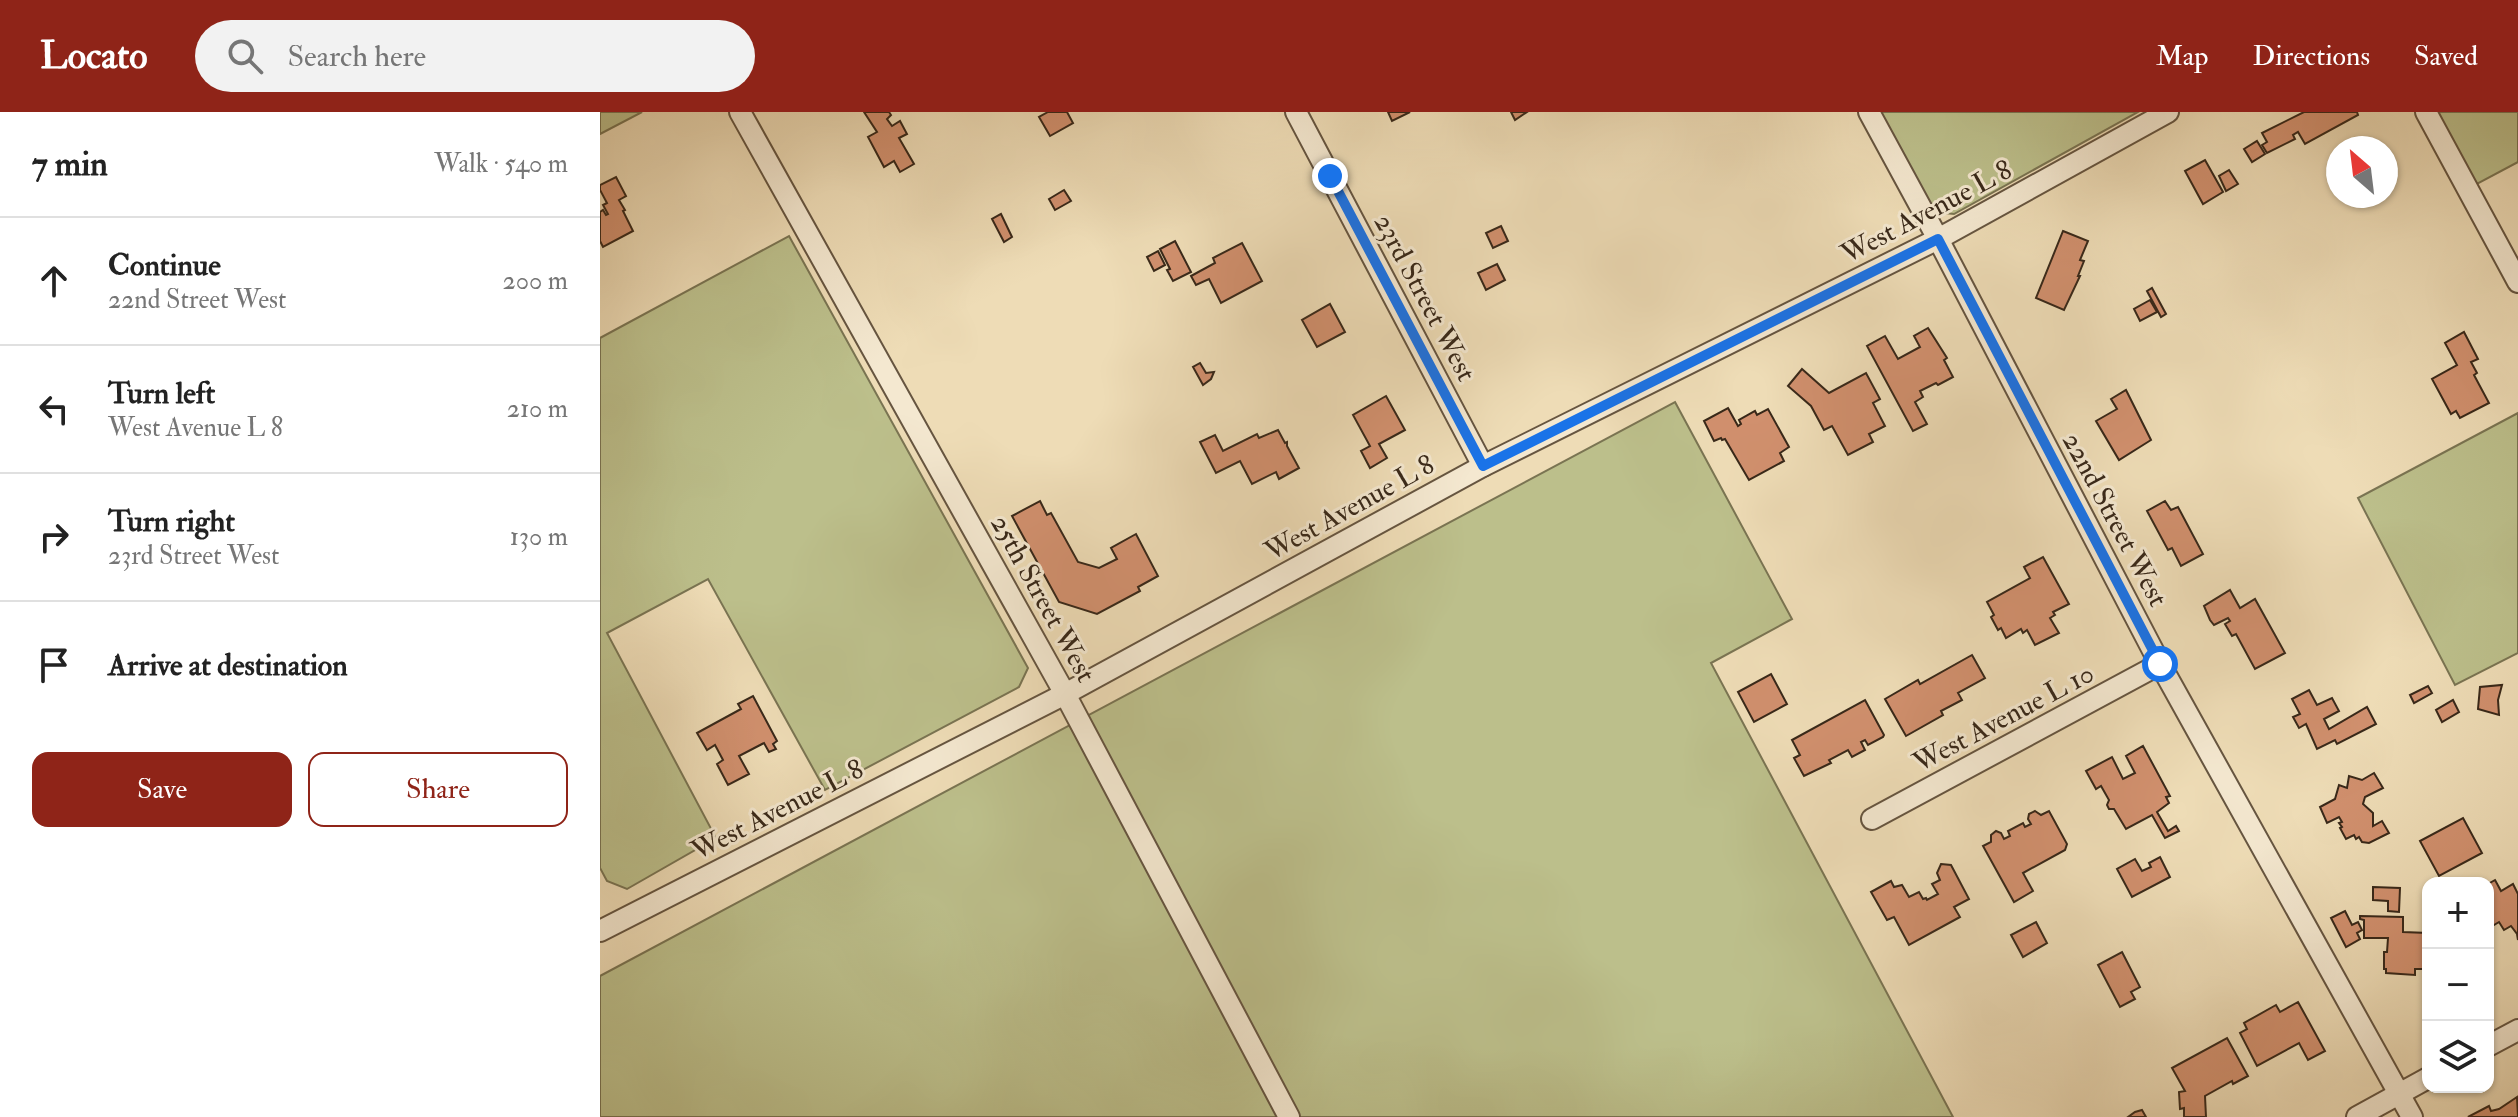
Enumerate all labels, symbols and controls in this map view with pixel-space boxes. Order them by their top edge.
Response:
search box [195,20,755,92]
text: Locato [40,32,147,80]
icon: search [223,34,267,78]
text: Search here [287,38,426,75]
text: Map [2156,39,2209,74]
text: Directions [2253,39,2370,74]
text: Saved [2414,39,2478,74]
north arrow [2326,136,2398,208]
text: 7 min [32,143,108,186]
text: Walk · 540 m [434,148,568,180]
street label: West Avenue L 8 [1834,153,2018,273]
route end [1312,158,1348,194]
street label: 23rd Street West [1366,208,1483,387]
text: Continue [108,247,221,284]
icon: ahead [32,259,76,303]
text: 200 m [503,265,568,297]
text: 22nd Street West [108,284,286,316]
text: Turn left [108,375,215,412]
icon: left [32,387,76,431]
text: 210 m [507,393,568,425]
text: West Avenue L 8 [108,412,283,444]
street label: 22nd Street West [2054,427,2175,613]
street label: West Avenue L 8 [1258,447,1441,570]
text: Turn right [108,503,235,540]
street label: 25th Street West [982,509,1103,688]
icon: right [32,515,76,559]
text: 130 m [510,521,568,553]
text: 23rd Street West [108,540,279,572]
icon: arrive [32,643,76,687]
route start [2142,646,2178,682]
text: Arrive at destination [108,647,348,684]
street label: West Avenue L 10 [1906,656,2100,781]
button: Save [32,752,292,827]
button: Share [308,752,568,827]
street label: West Avenue L 8 [685,752,870,869]
map controls [2422,877,2494,1093]
button: + [2422,877,2494,949]
button: − [2422,949,2494,1021]
button: layers [2422,1021,2494,1093]

